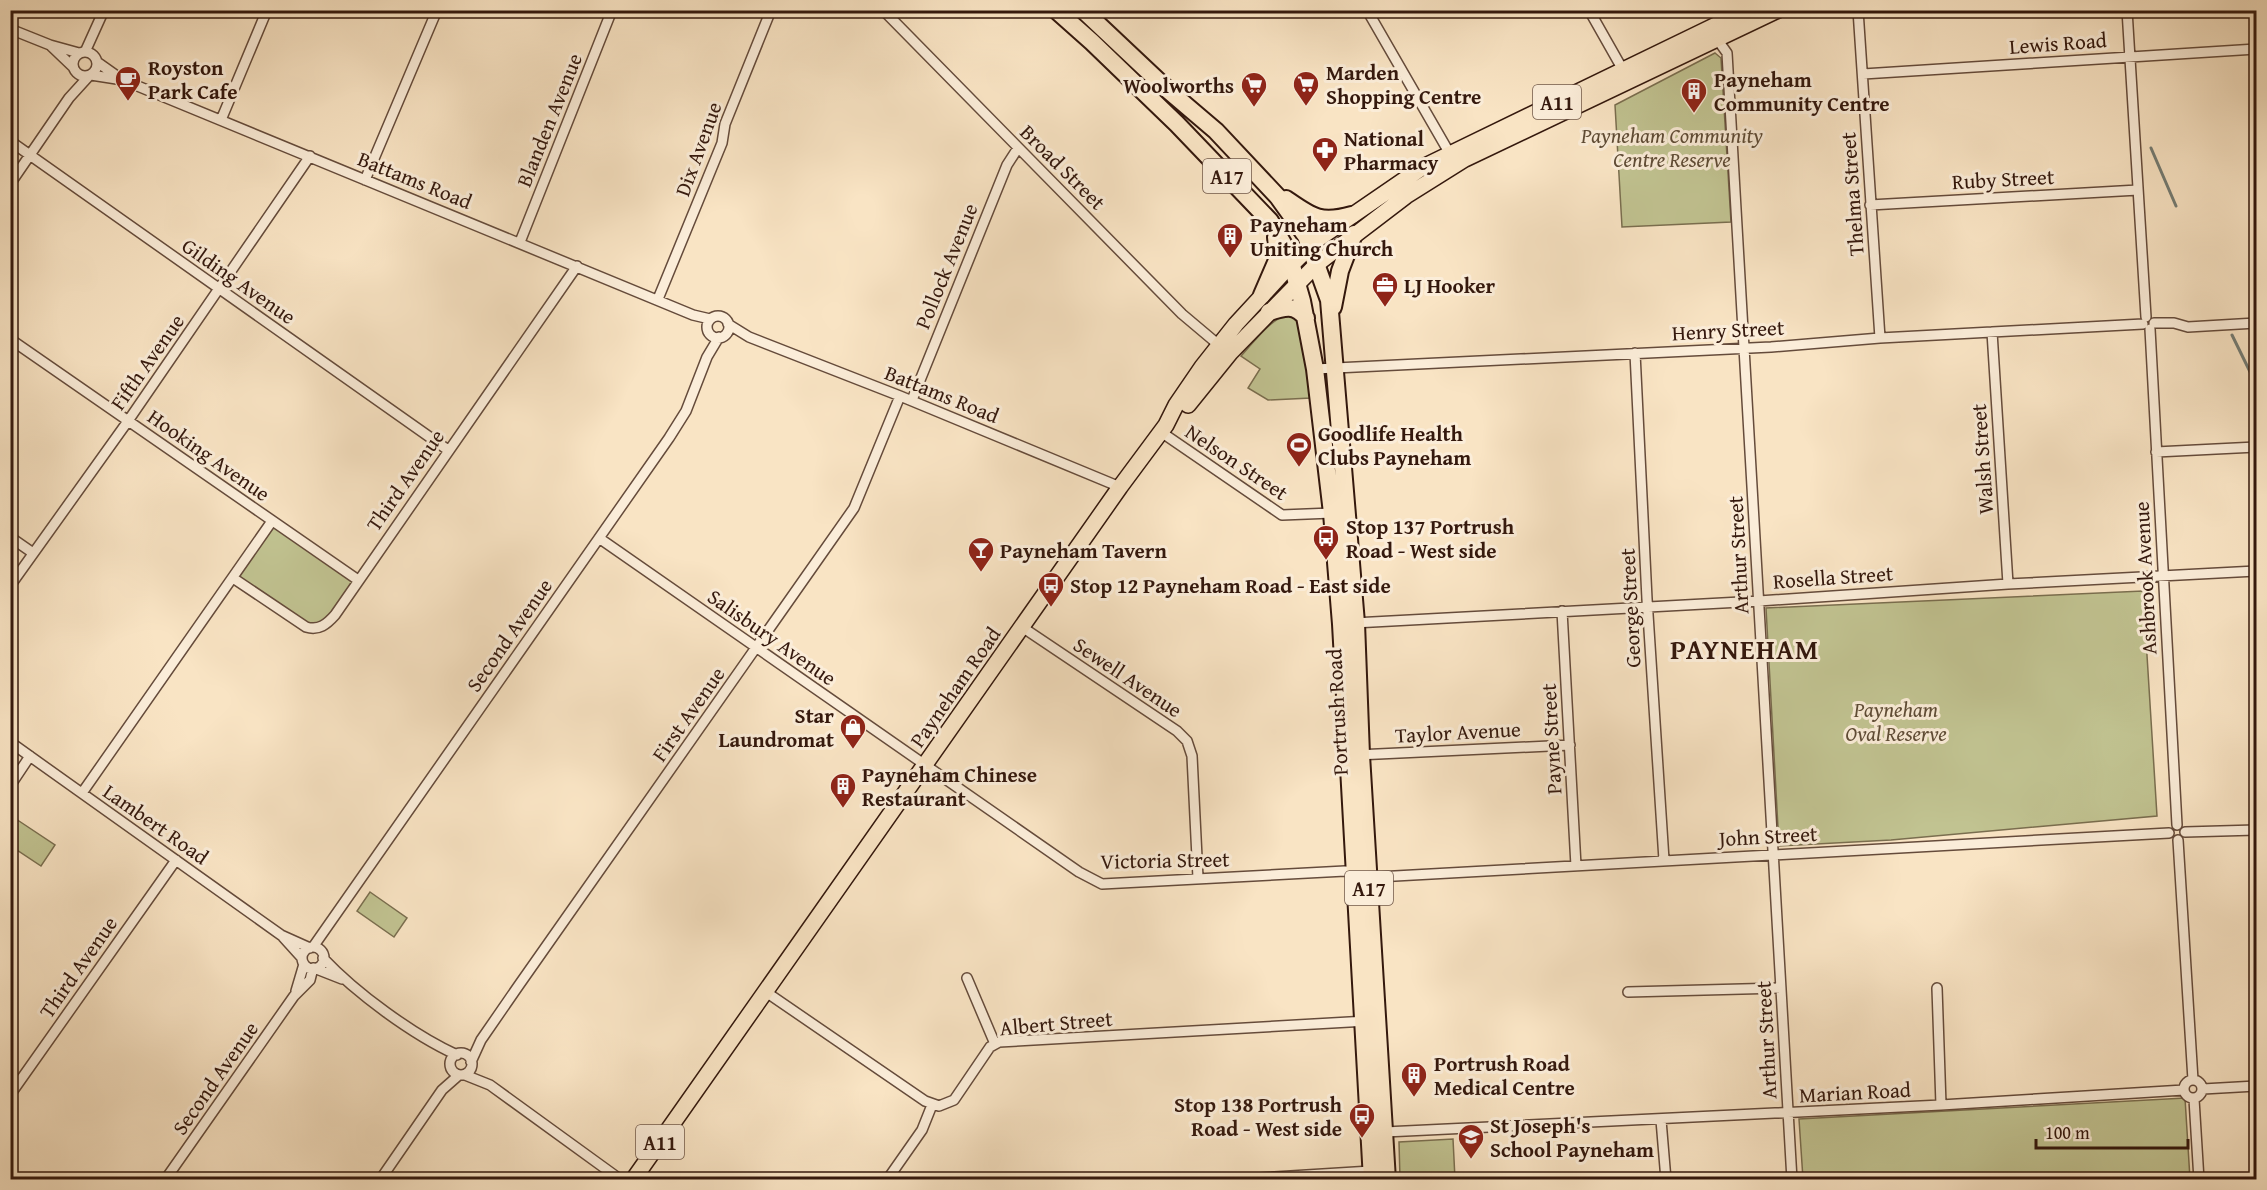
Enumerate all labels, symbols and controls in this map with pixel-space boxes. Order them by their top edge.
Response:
street label: Lewis Road [2008,24,2109,62]
street label: Blanden Avenue [508,48,590,191]
place label: Royston Park Cafe [148,52,237,107]
place label: Marden Shopping Centre [1326,57,1481,112]
cafe icon: Royston Park Cafe [113,64,143,102]
place label: Payneham Community Centre [1714,64,1890,119]
supermarket icon: Marden Shopping Centre [1291,69,1321,107]
place label: Woolworths [1123,70,1234,101]
supermarket icon: Woolworths [1239,70,1269,108]
building icon: Payneham Community Centre [1679,76,1709,114]
road number: A11 [1533,85,1581,119]
street label: Dix Avenue [667,97,729,201]
street label: Broad Street [1013,117,1113,217]
park label: Payneham Community Centre Reserve [1580,120,1763,175]
place label: National Pharmacy [1344,123,1438,178]
street label: Thelma Street [1832,130,1872,257]
pharmacy icon: National Pharmacy [1310,135,1340,173]
street label: Battams Road [353,143,477,217]
road number: A17 [1203,159,1251,193]
street label: Ruby Street [1951,161,2056,197]
street label: Pollock Avenue [907,198,985,334]
place label: Payneham Uniting Church [1250,209,1394,264]
building icon: Payneham Uniting Church [1215,221,1245,259]
street label: Gilding Avenue [176,230,302,332]
office icon: LJ Hooker [1370,270,1400,308]
place label: LJ Hooker [1404,270,1496,301]
street label: Fifth Avenue [102,307,192,416]
street label: Henry Street [1671,312,1786,348]
street label: Battams Road [880,357,1004,431]
street label: Hooking Avenue [141,401,277,509]
street label: Walsh Street [1963,402,2001,515]
street label: Nelson Street [1179,416,1295,508]
place label: Goodlife Health Clubs Payneham [1318,418,1471,473]
street label: Third Avenue [358,423,452,537]
sports icon: Goodlife Health Clubs Payneham [1284,430,1314,468]
street label: Arthur Street [1719,495,1757,615]
street label: Ashbrook Avenue [2126,500,2164,655]
place label: Stop 137 Portrush Road - West side [1346,511,1515,566]
bus stop icon: Stop 137 Portrush Road - West side [1311,523,1341,561]
bar icon: Payneham Tavern [966,535,996,573]
place label: Payneham Tavern [1000,535,1168,566]
street label: George Street [1611,547,1649,669]
street label: Rosella Street [1772,557,1895,597]
bus stop icon: Stop 12 Payneham Road - East side [1036,570,1066,608]
place label: Stop 12 Payneham Road - East side [1070,570,1391,601]
street label: Second Avenue [458,572,560,698]
street label: Salisbury Avenue [701,581,843,693]
street label: Payneham Road [902,620,1009,754]
street label: Sewell Avenue [1067,629,1189,725]
district label: PAYNEHAM [1670,629,1820,669]
street label: Portrush Road [1318,647,1356,776]
street label: First Avenue [644,660,732,768]
street label: Payne Street [1533,682,1569,795]
park label: Payneham Oval Reserve [1845,694,1947,749]
place label: Star Laundromat [719,700,834,755]
shop icon: Star Laundromat [838,712,868,750]
street label: Taylor Avenue [1394,713,1522,751]
place label: Payneham Chinese Restaurant [862,759,1037,814]
building icon: Payneham Chinese Restaurant [828,771,858,809]
street label: Lambert Road [97,776,216,872]
street label: John Street [1715,818,1819,854]
street label: Victoria Street [1100,843,1231,877]
road number: A17 [1345,871,1393,905]
street label: Third Avenue [31,910,125,1024]
street label: Arthur Street [1747,980,1785,1100]
street label: Albert Street [998,1003,1114,1043]
street label: Second Avenue [164,1015,266,1141]
place label: Portrush Road Medical Centre [1434,1048,1575,1103]
building icon: Portrush Road Medical Centre [1399,1060,1429,1098]
street label: Marian Road [1798,1074,1913,1110]
place label: Stop 138 Portrush Road - West side [1174,1089,1343,1144]
bus stop icon: Stop 138 Portrush Road - West side [1347,1101,1377,1139]
place label: St Joseph's School Payneham [1490,1110,1654,1165]
scale bar [2036,1112,2188,1150]
text: 100 m [2045,1119,2090,1146]
school or university icon: St Joseph's School Payneham [1456,1122,1486,1160]
road number: A11 [636,1125,684,1159]

